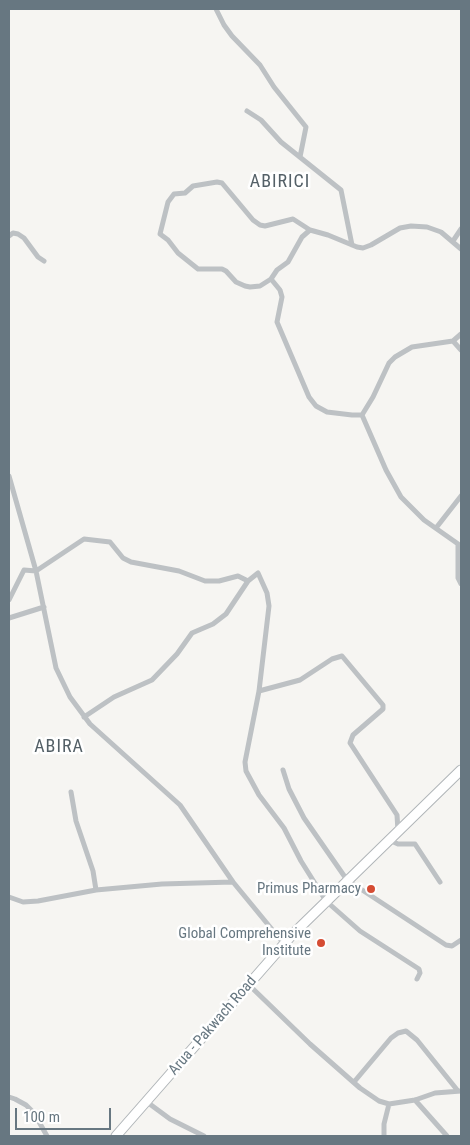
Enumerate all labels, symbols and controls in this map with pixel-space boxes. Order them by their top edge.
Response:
district label: ABIRICI [249,171,311,193]
district label: ABIRA [34,736,84,758]
place label: Primus Pharmacy [257,880,361,898]
marker: Primus Pharmacy [365,883,377,895]
place label: Global Comprehensive Institute [178,925,311,960]
marker: Global Comprehensive Institute [315,937,327,949]
street label: Arua - Pakwach Road [165,973,261,1079]
scale bar [18,1098,114,1130]
text: 100 m [23,1108,60,1126]

